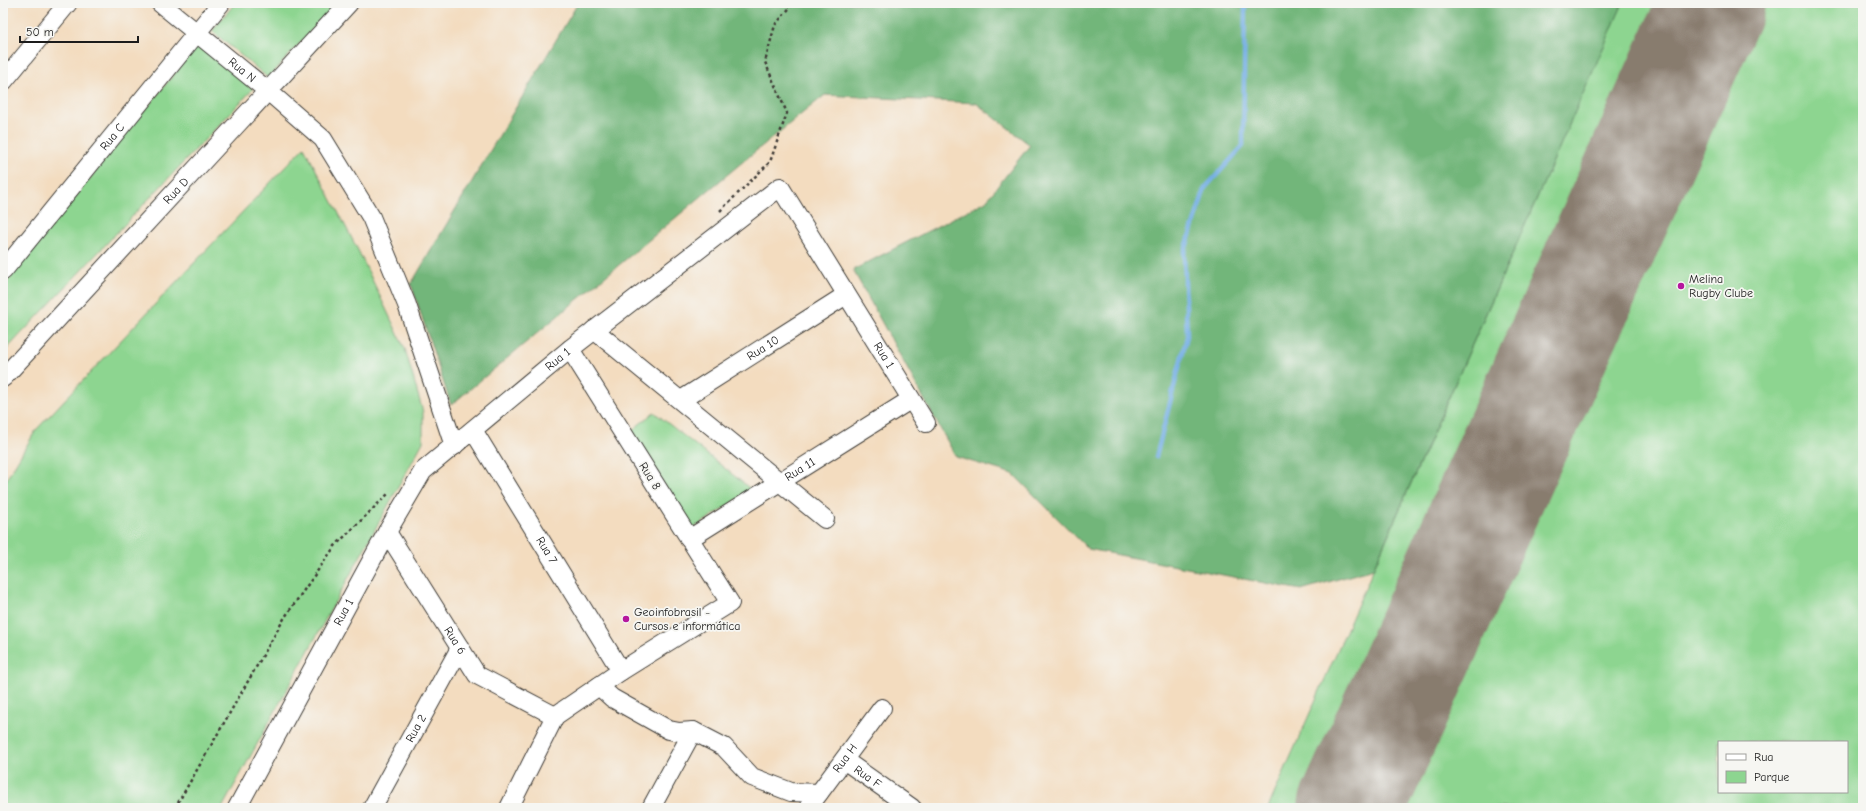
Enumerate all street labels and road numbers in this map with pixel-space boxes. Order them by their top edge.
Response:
street label: Rua N [226,55,259,85]
street label: Rua C [97,120,127,153]
street label: Rua D [160,174,192,207]
street label: Rua 10 [744,332,782,363]
street label: Rua 1 [871,339,898,371]
street label: Rua 1 [542,345,573,374]
street label: Rua 11 [782,454,818,484]
street label: Rua 8 [636,460,664,492]
street label: Rua 7 [533,534,561,567]
street label: Rua 1 [331,596,357,628]
street label: Rua 6 [441,624,469,657]
street label: Rua 2 [403,712,429,745]
street label: Rua H [830,741,860,775]
street label: Rua F [851,762,884,791]

